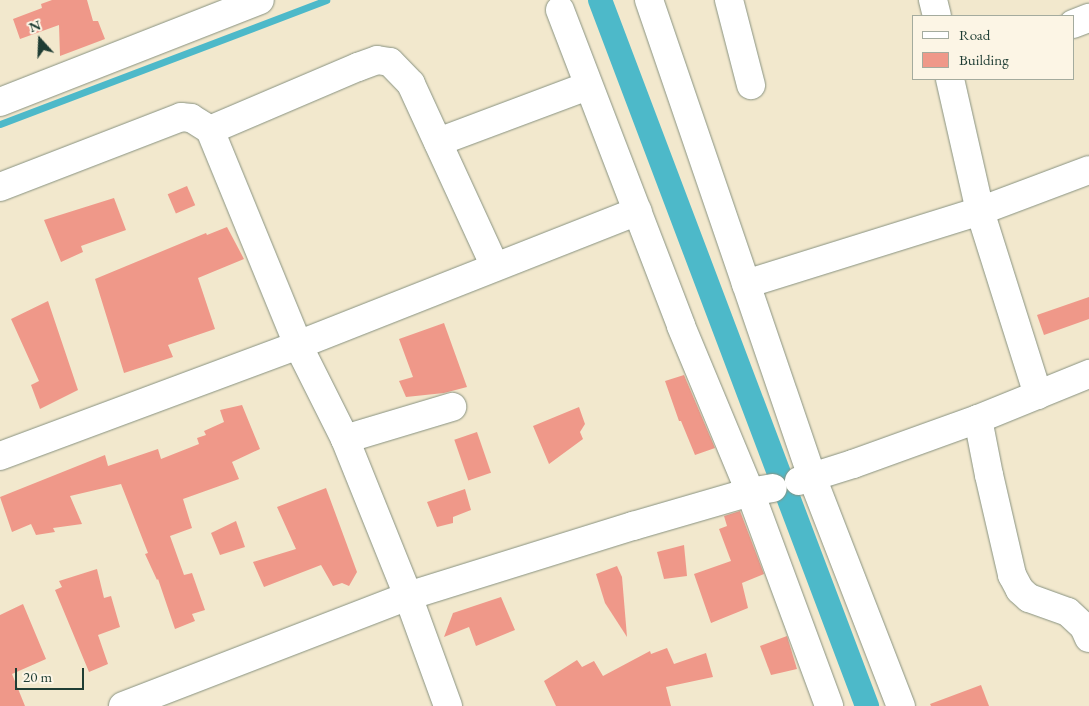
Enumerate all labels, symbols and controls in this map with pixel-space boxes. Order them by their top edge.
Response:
north arrow [15,15,65,65]
legend [912,15,1074,80]
text: N [26,16,43,36]
text: Road [959,25,990,44]
text: Building [959,50,1009,69]
scale bar [18,658,86,690]
text: 20 m [23,667,52,686]

